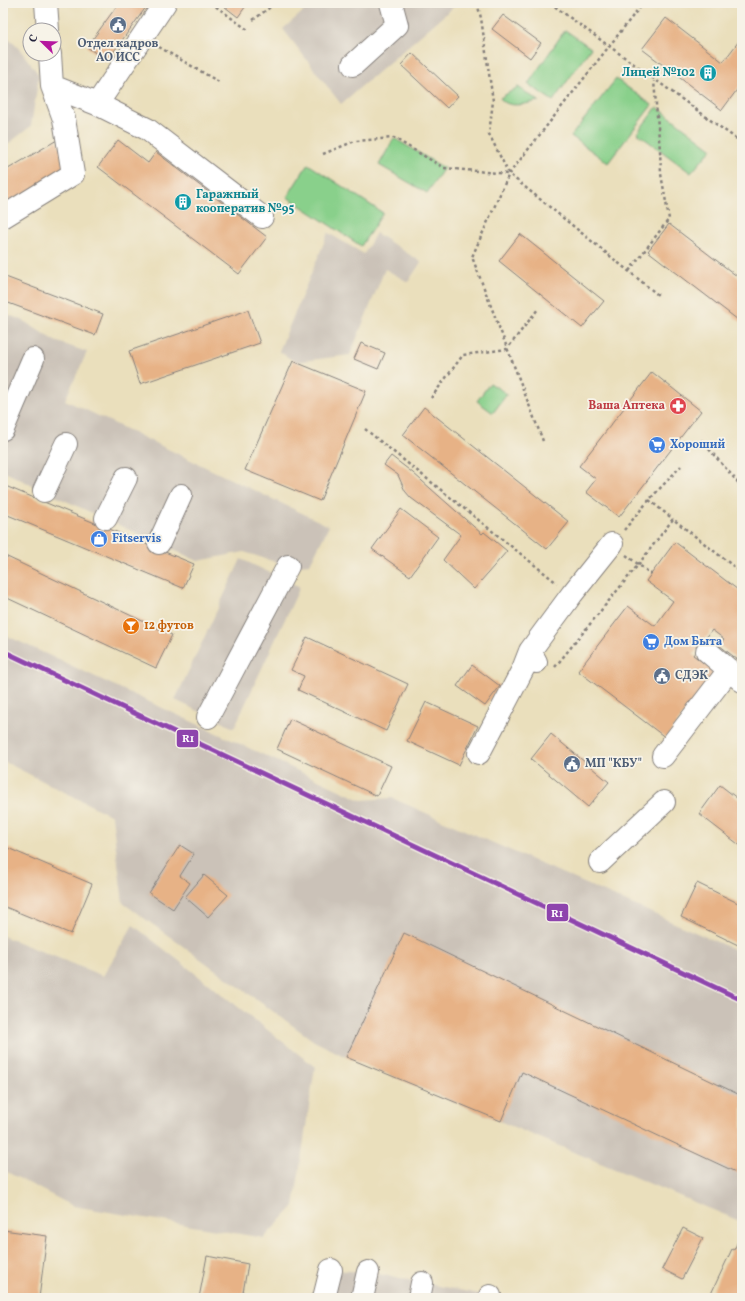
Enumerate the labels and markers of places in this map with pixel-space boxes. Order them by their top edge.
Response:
public building icon: Отдел кадров АО ИСС [108,15,128,35]
place label: Отдел кадров АО ИСС [78,36,159,66]
building icon: Лицей №102 [698,63,718,83]
place label: Лицей №102 [622,65,695,81]
place label: Гаражный кооператив №95 [196,187,294,217]
building icon: Гаражный кооператив №95 [173,192,193,212]
pharmacy icon: Ваша Аптека [668,396,688,416]
place label: Ваша Аптека [588,398,665,414]
supermarket icon: Хороший [647,435,667,455]
place label: Хороший [670,437,725,453]
shop icon: Fitservis [89,529,109,549]
place label: Fitservis [112,531,162,547]
bar icon: 12 футов [121,616,141,636]
place label: 12 футов [144,618,194,634]
supermarket icon: Дом Быта [641,632,661,652]
place label: Дом Быта [664,634,723,650]
public building icon: СДЭК [652,666,672,686]
place label: СДЭК [675,668,708,684]
public building icon: МП "КБУ" [562,754,582,774]
place label: МП "КБУ" [585,756,642,772]

